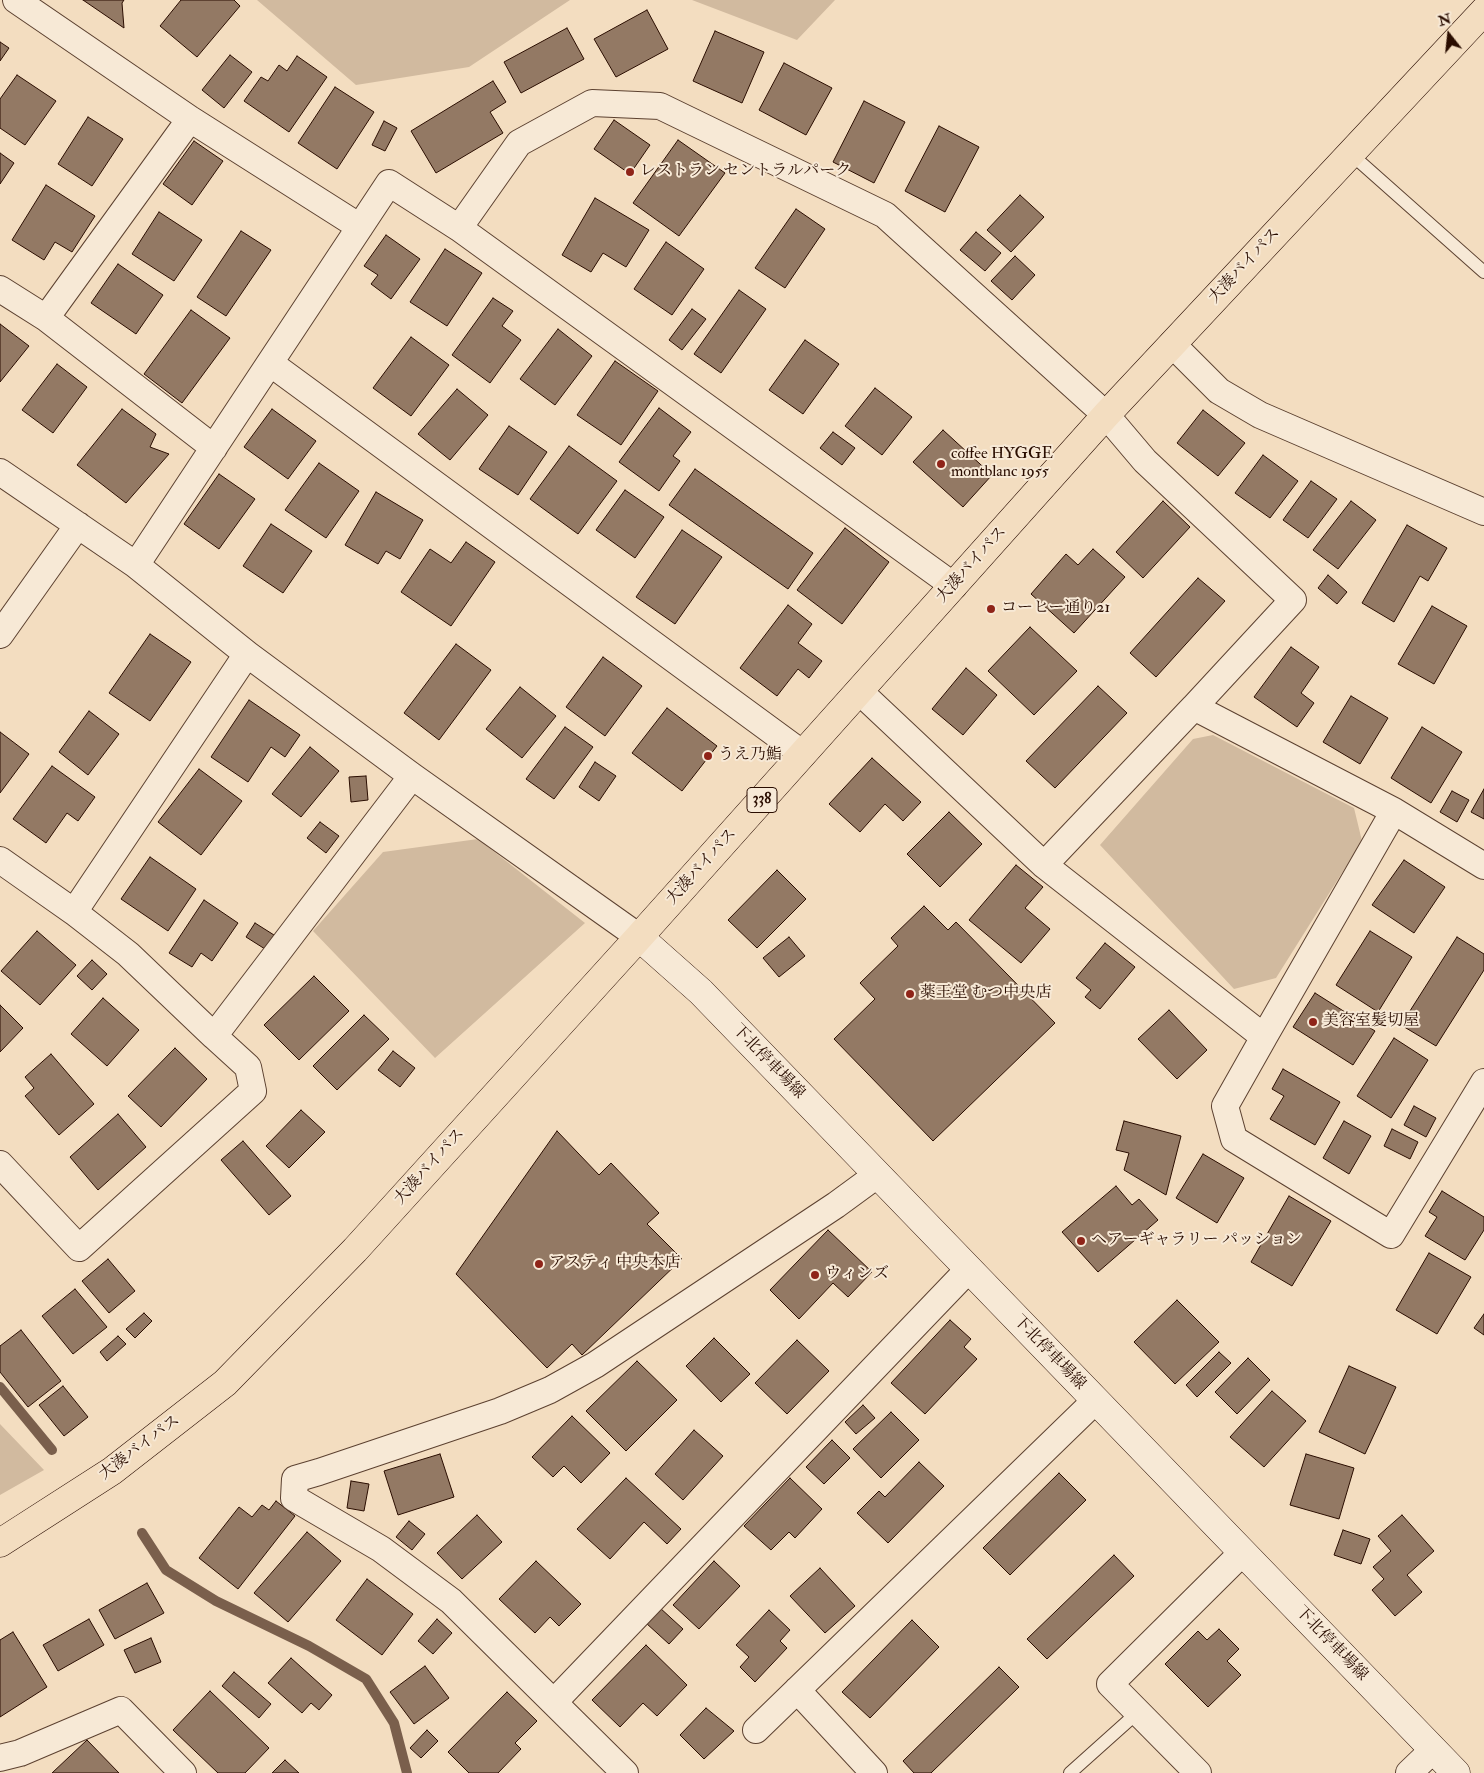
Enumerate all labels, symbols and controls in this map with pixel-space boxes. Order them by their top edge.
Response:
north arrow [1424,10,1474,60]
text: N [1436,10,1453,30]
place label: レストラン セントラルパーク [640,162,851,182]
marker: レストラン セントラルパーク [624,166,636,178]
street label: 大湊バイパス [1205,224,1285,308]
place label: coffee HYGGE montblanc 1955 [951,445,1053,483]
marker: coffee HYGGE montblanc 1955 [935,458,947,470]
street label: 大湊バイパス [933,523,1011,607]
place label: コーヒー通り21 [1001,599,1110,619]
marker: コーヒー通り21 [985,603,997,615]
place label: うえ乃鮨 [718,746,782,766]
marker: うえ乃鮨 [702,750,714,762]
road number: 338 [747,788,777,812]
street label: 大湊バイパス [663,825,741,909]
place label: 薬王堂 むつ中央店 [920,984,1051,1004]
marker: 薬王堂 むつ中央店 [904,988,916,1000]
place label: 美容室髪切屋 [1323,1012,1419,1032]
marker: 美容室髪切屋 [1307,1016,1319,1028]
street label: 下北停車場線 [728,1021,808,1103]
street label: 大湊バイパス [391,1125,469,1209]
place label: ヘアーギャラリー パッション [1091,1231,1302,1251]
marker: ヘアーギャラリー パッション [1075,1235,1087,1247]
place label: アスティ 中央本店 [549,1254,680,1274]
marker: アスティ 中央本店 [533,1258,545,1270]
place label: ウィンズ [825,1265,889,1285]
marker: ウィンズ [809,1269,821,1281]
street label: 下北停車場線 [1009,1312,1089,1394]
street label: 大湊バイパス [96,1411,184,1485]
street label: 下北停車場線 [1291,1603,1371,1685]

